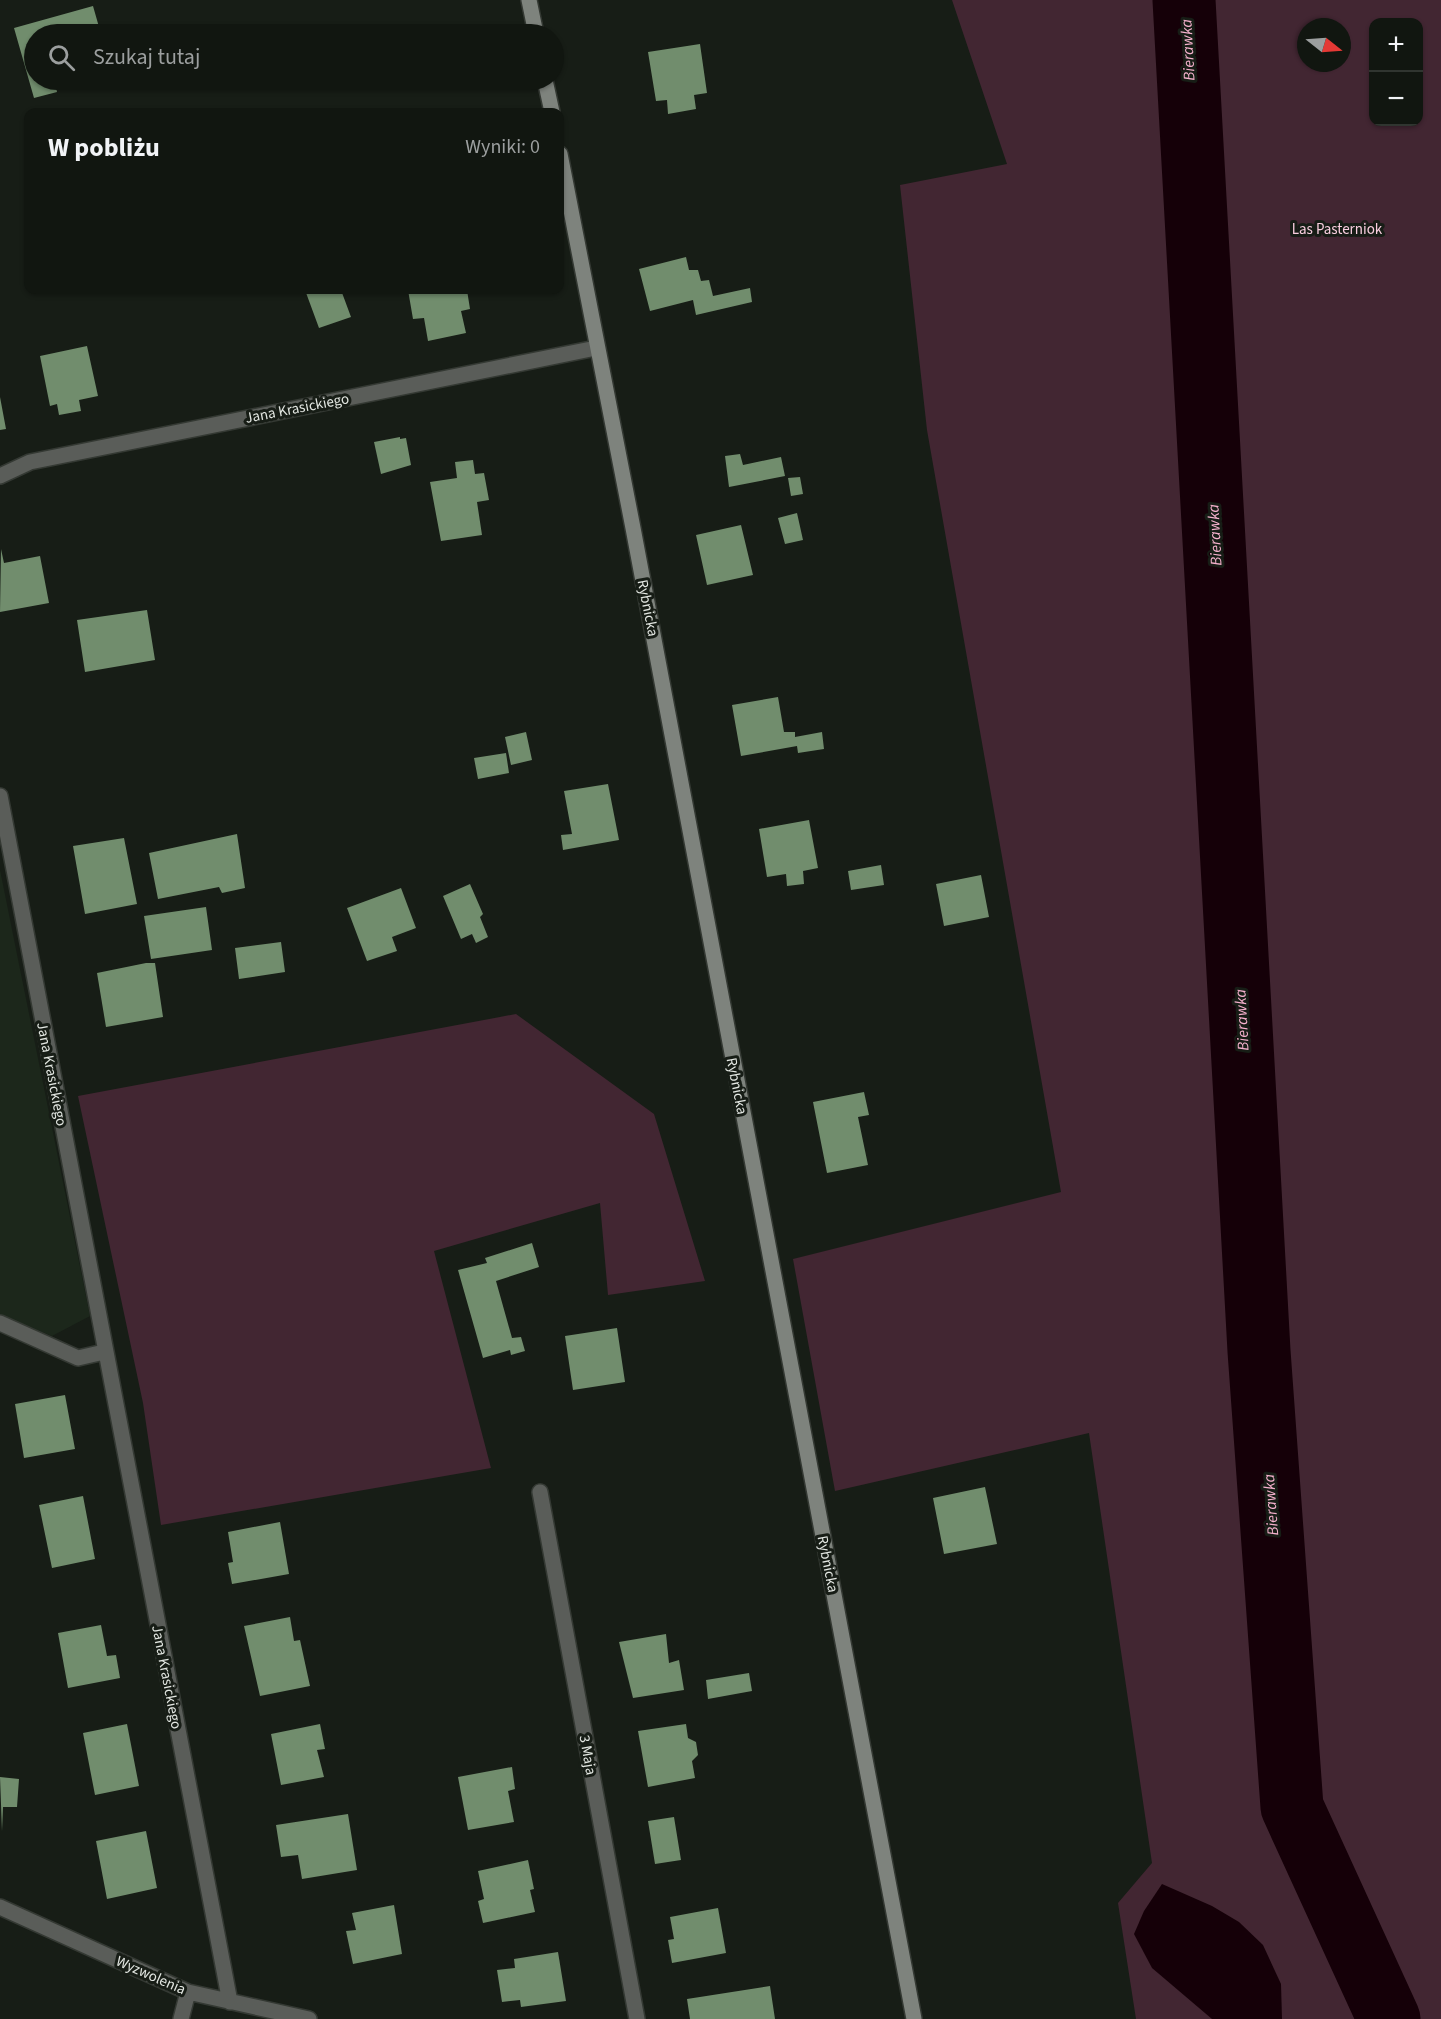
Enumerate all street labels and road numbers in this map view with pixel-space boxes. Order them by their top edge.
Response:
street label: Jana Krasickiego [243,388,351,429]
street label: Rybnicka [632,578,663,638]
street label: Jana Krasickiego [31,1020,72,1128]
street label: Rybnicka [721,1056,752,1116]
street label: Rybnicka [812,1534,843,1594]
street label: Jana Krasickiego [146,1623,187,1731]
street label: 3 Maja [574,1733,601,1777]
street label: Wyzwolenia [113,1951,189,2000]

